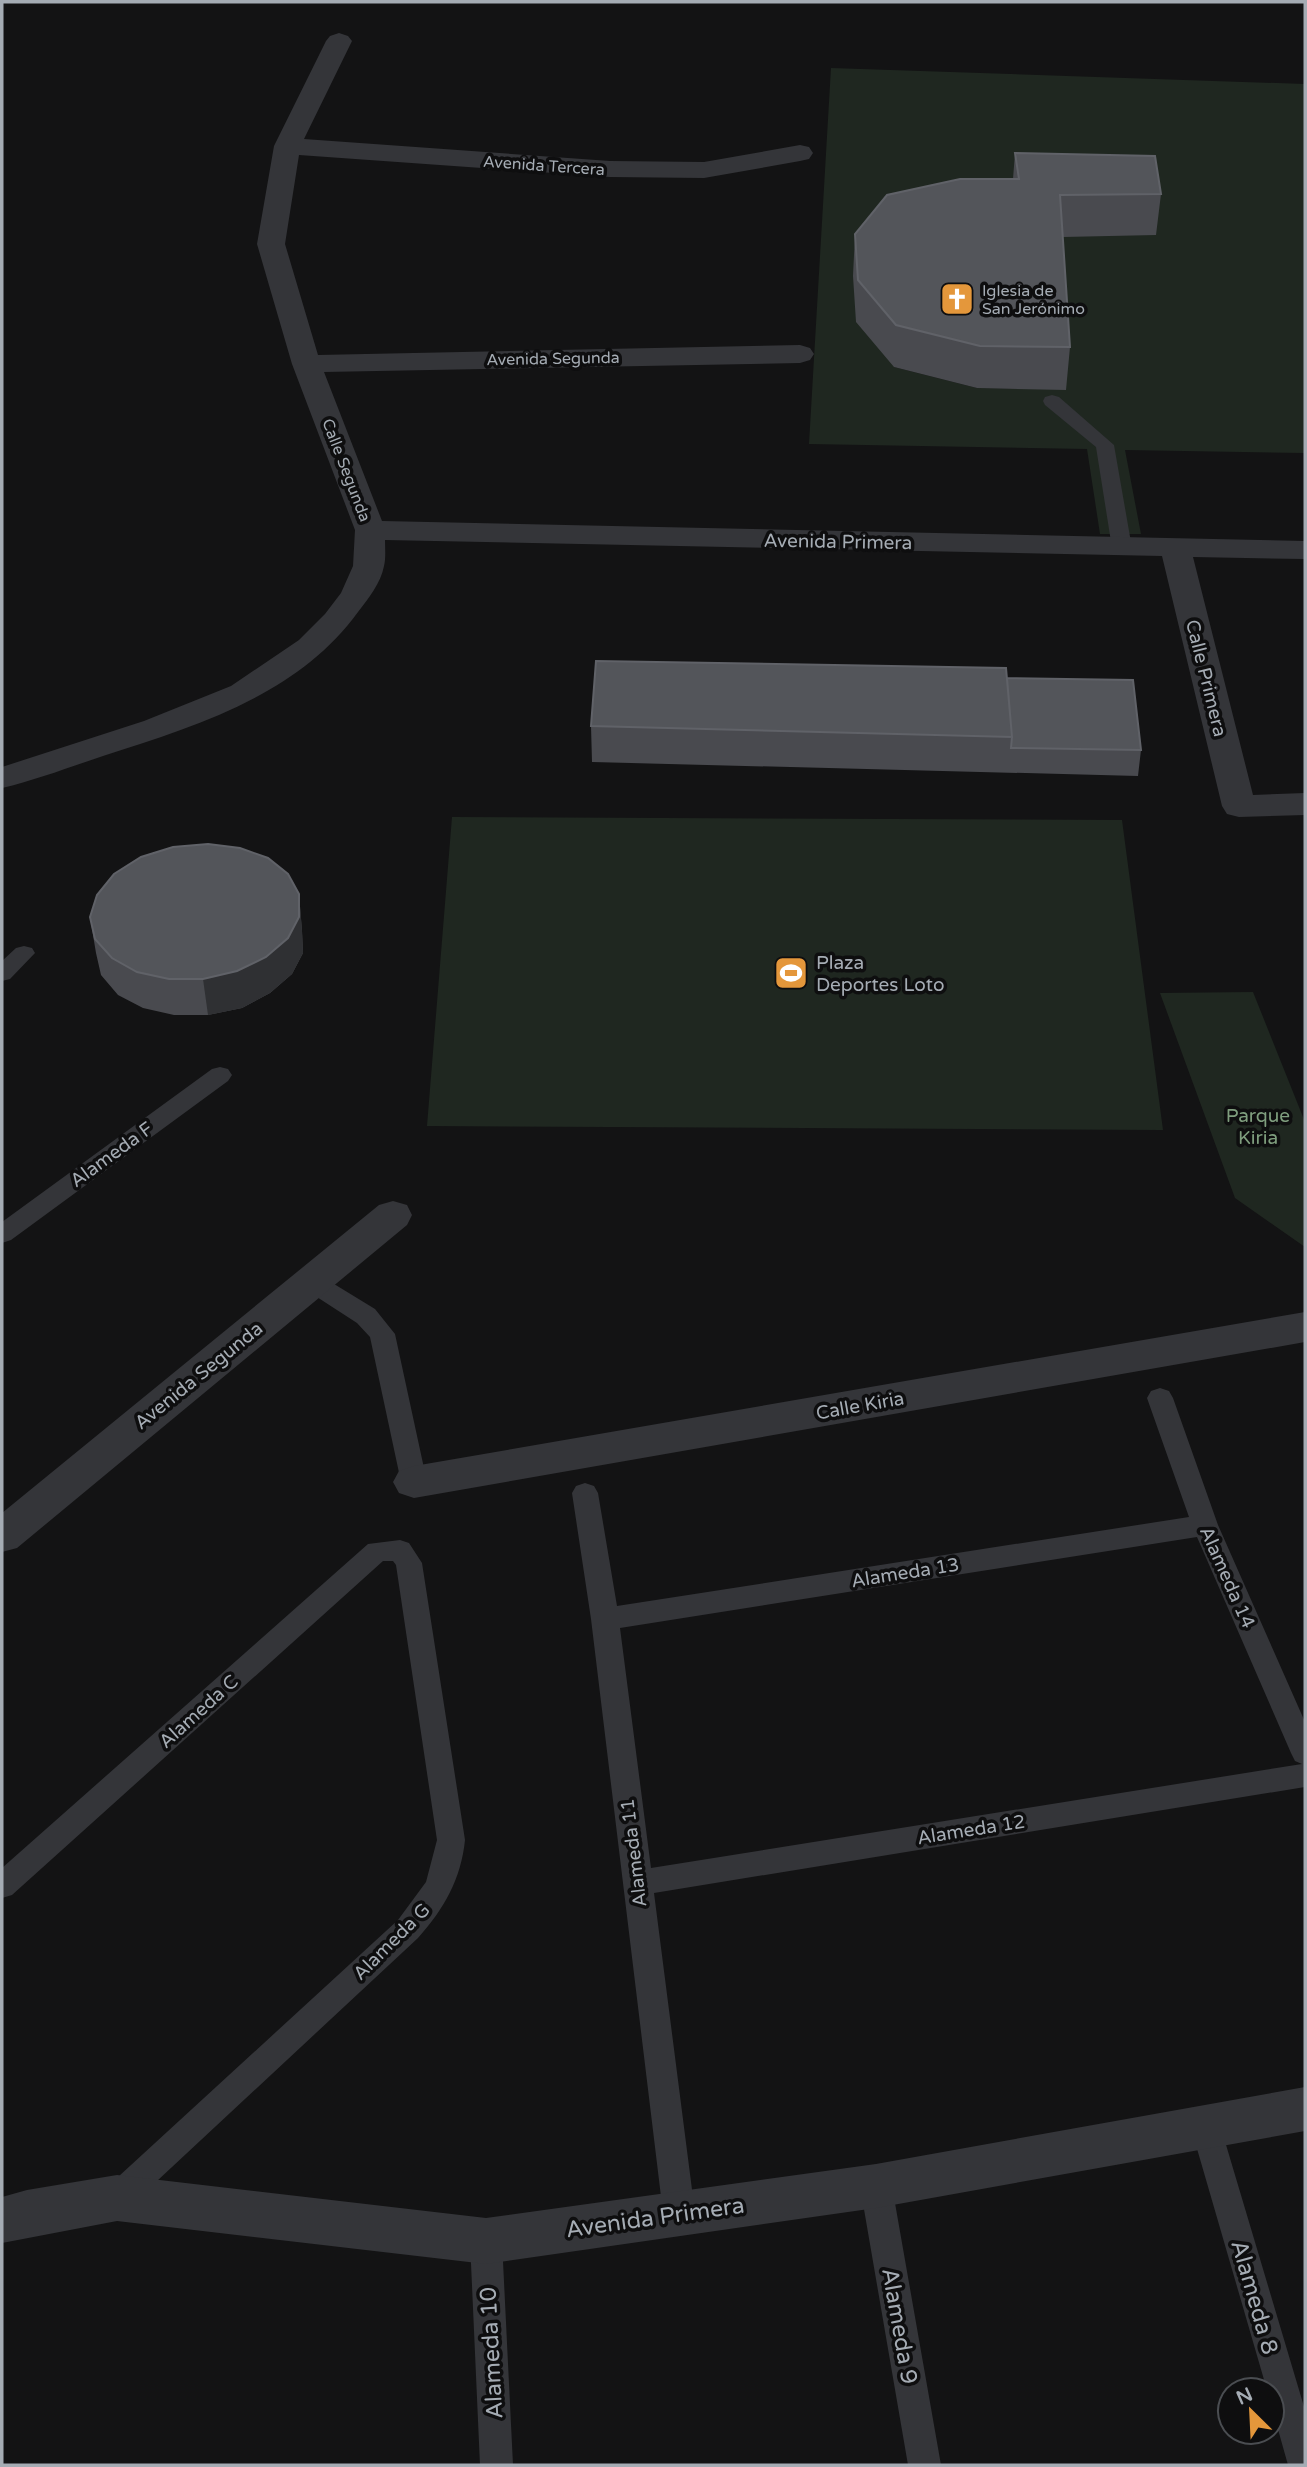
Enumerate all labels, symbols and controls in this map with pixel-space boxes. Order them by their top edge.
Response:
street label: Avenida Tercera [482,152,606,180]
church icon: Iglesia de San Jerónimo [938,280,976,318]
place label: Iglesia de San Jerónimo [982,281,1085,319]
street label: Avenida Segunda [486,348,620,370]
street label: Calle Segunda [317,416,375,525]
street label: Avenida Primera [763,530,913,554]
street label: Calle Primera [1181,617,1231,739]
place label: Plaza Deportes Loto [816,952,945,996]
sports icon: Plaza Deportes Loto [772,954,810,992]
park label: Parque Kiria [1226,1105,1290,1149]
street label: Alameda F [66,1117,157,1192]
street label: Avenida Segunda [130,1317,267,1434]
street label: Calle Kiria [814,1387,906,1425]
street label: Alameda 14 [1195,1523,1259,1632]
street label: Alameda 13 [850,1554,961,1592]
street label: Alameda C [155,1671,243,1753]
street label: Alameda 11 [616,1797,652,1908]
street label: Alameda 12 [916,1811,1027,1849]
street label: Alameda G [349,1899,435,1985]
street label: Avenida Primera [564,2192,746,2244]
street label: Alameda 8 [1224,2237,1284,2358]
street label: Alameda 9 [875,2266,923,2387]
street label: Alameda 10 [475,2286,509,2420]
north arrow [1216,2376,1286,2446]
text: N [1233,2383,1256,2410]

